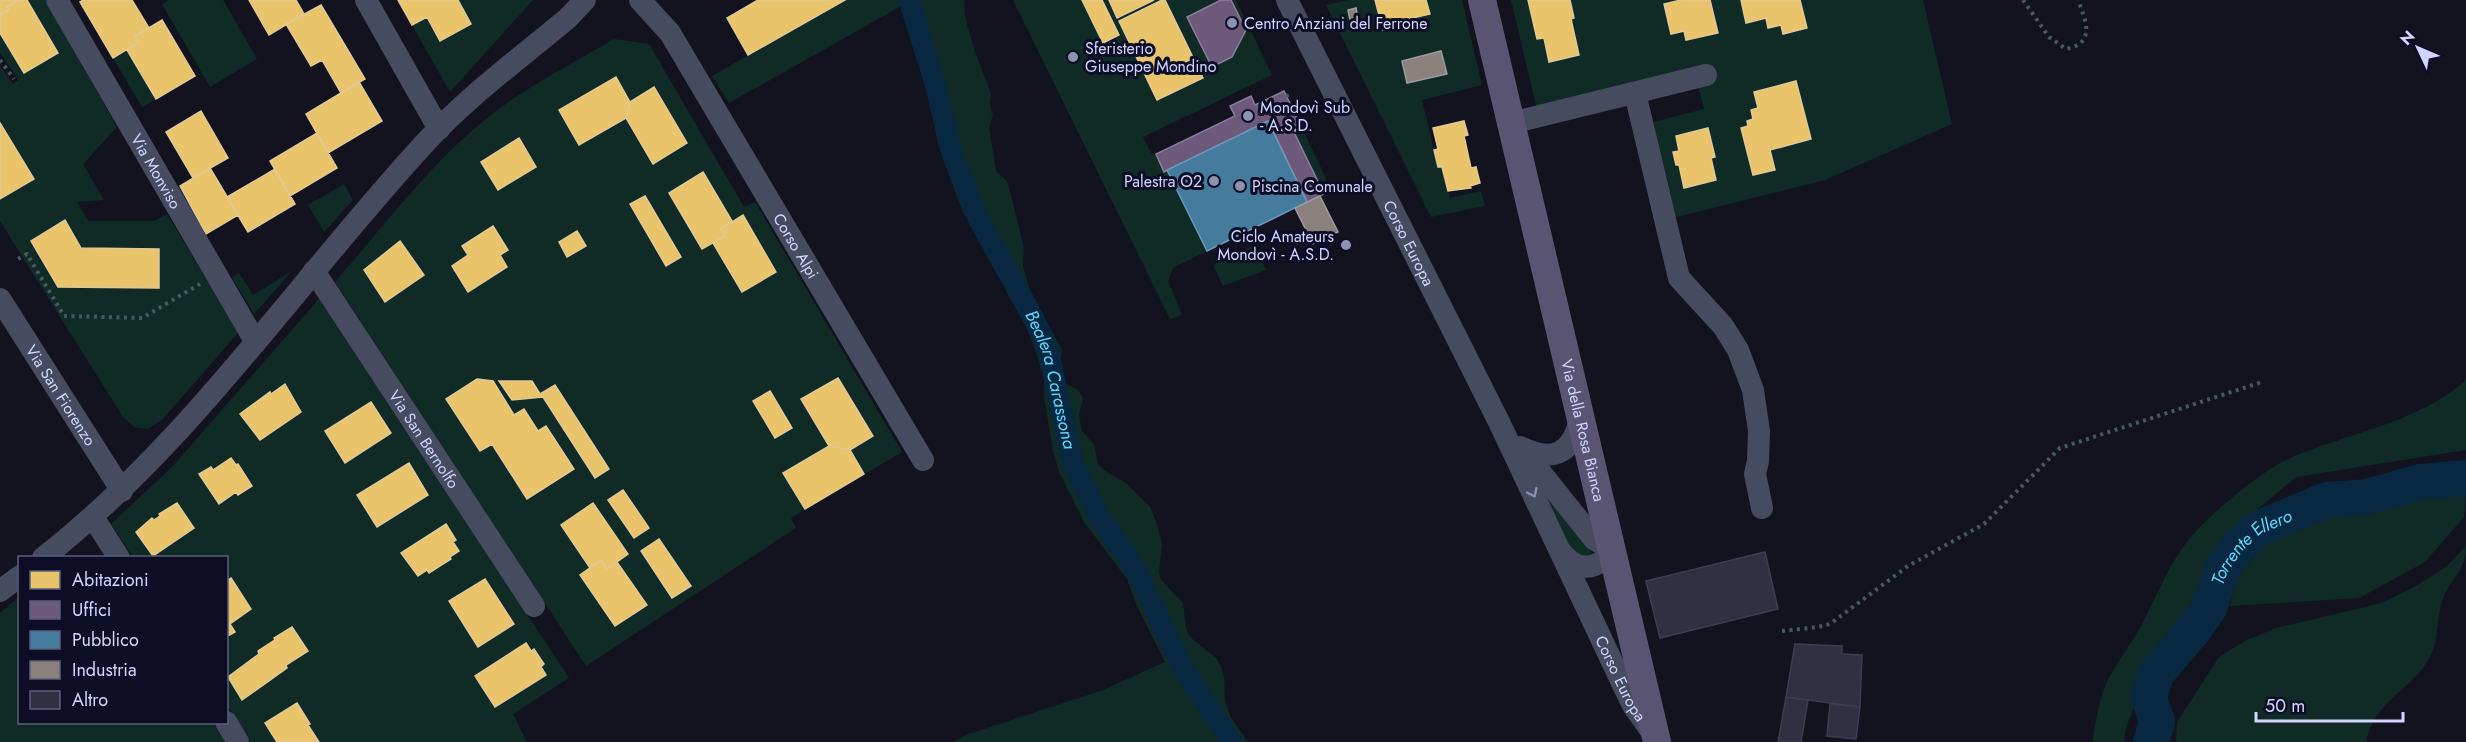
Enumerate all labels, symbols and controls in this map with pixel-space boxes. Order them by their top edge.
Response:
place label: Centro Anziani del Ferrone [1244,12,1427,35]
marker: Centro Anziani del Ferrone [1225,16,1239,30]
north arrow [2388,18,2448,78]
text: N [2395,25,2420,50]
place label: Sferisterio Giuseppe Mondino [1085,37,1217,78]
marker: Sferisterio Giuseppe Mondino [1066,50,1080,64]
place label: Mondovì Sub - A.S.D. [1260,96,1350,137]
marker: Mondovì Sub - A.S.D. [1241,109,1255,123]
street label: Via Monviso [125,129,188,213]
place label: Palestra O2 [1124,170,1202,193]
marker: Palestra O2 [1207,174,1221,188]
place label: Piscina Comunale [1252,175,1373,198]
marker: Piscina Comunale [1233,179,1247,193]
street label: Corso Europa [1378,196,1440,290]
street label: Corso Alpi [768,209,825,283]
place label: Ciclo Amateurs Mondovì - A.S.D. [1218,225,1334,266]
marker: Ciclo Amateurs Mondovì - A.S.D. [1339,238,1353,252]
water label: Bealera Carassona [1019,305,1083,452]
street label: Via San Fiorenzo [20,340,102,450]
street label: Via della Rosa Bianca [1556,357,1611,504]
street label: Via San Bernolfo [383,385,465,493]
one-way arrow [1525,487,1537,498]
water label: Torrente Ellero [2205,503,2297,589]
legend [18,556,228,724]
text: Abitazioni [72,567,149,593]
text: Uffici [72,597,112,623]
text: Pubblico [72,627,139,653]
street label: Corso Europa [1590,632,1652,726]
text: Industria [72,657,137,683]
scale bar [2256,685,2403,723]
text: Altro [72,687,108,713]
text: 50 m [2265,693,2305,719]

